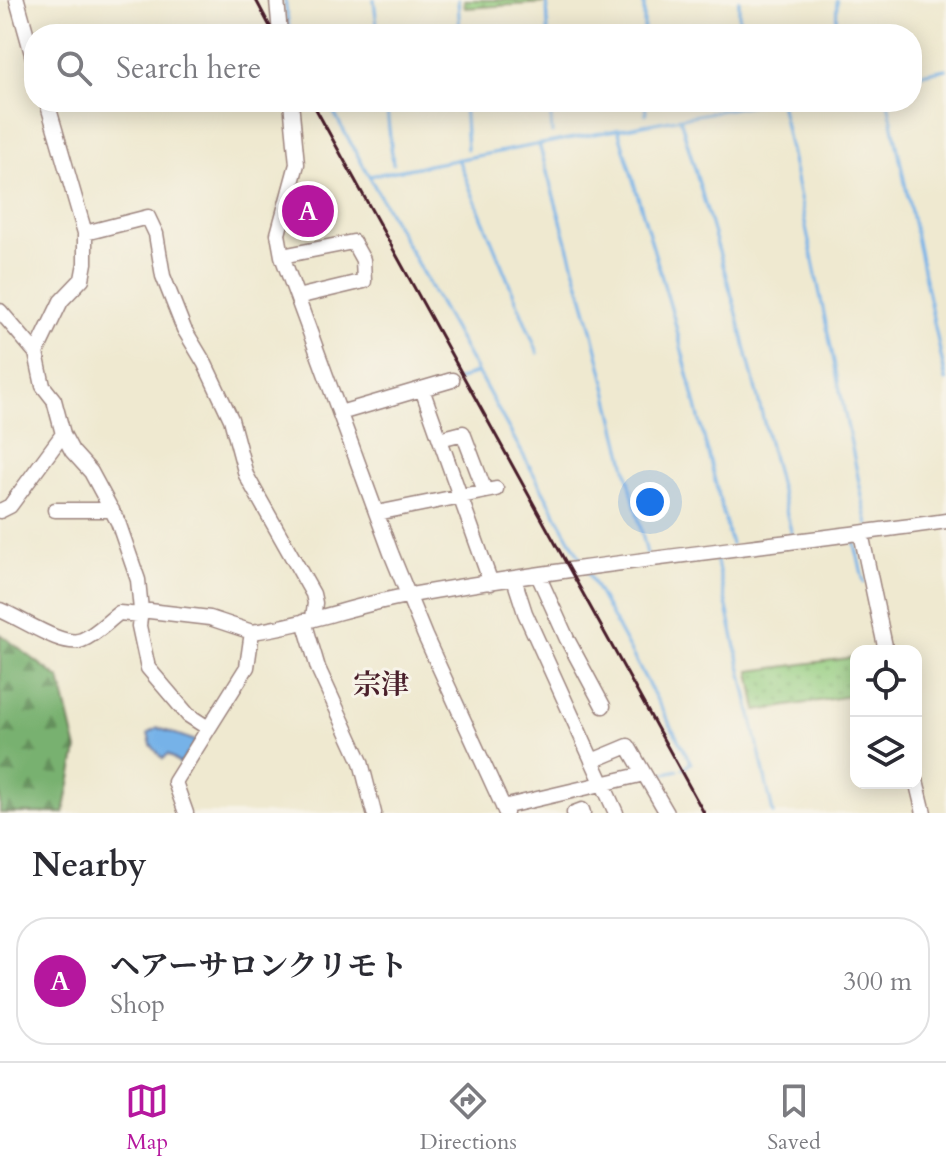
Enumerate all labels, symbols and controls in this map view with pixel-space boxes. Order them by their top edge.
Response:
search box [24,24,922,112]
icon: search [52,46,96,90]
text: Search here [116,48,261,89]
pin: A [282,181,334,241]
your location [630,482,670,522]
map controls [850,645,922,789]
button: locate [850,645,922,717]
district label: 宗津 [353,666,409,704]
button: layers [850,717,922,789]
text: Nearby [32,842,147,888]
text: ヘアーサロンクリモト [110,946,408,987]
text: A [50,964,70,999]
text: 300 m [843,964,912,999]
text: Shop [110,987,165,1022]
tab: Map [125,1079,169,1157]
tab: Directions [420,1079,517,1157]
tab: Saved [767,1079,821,1157]

